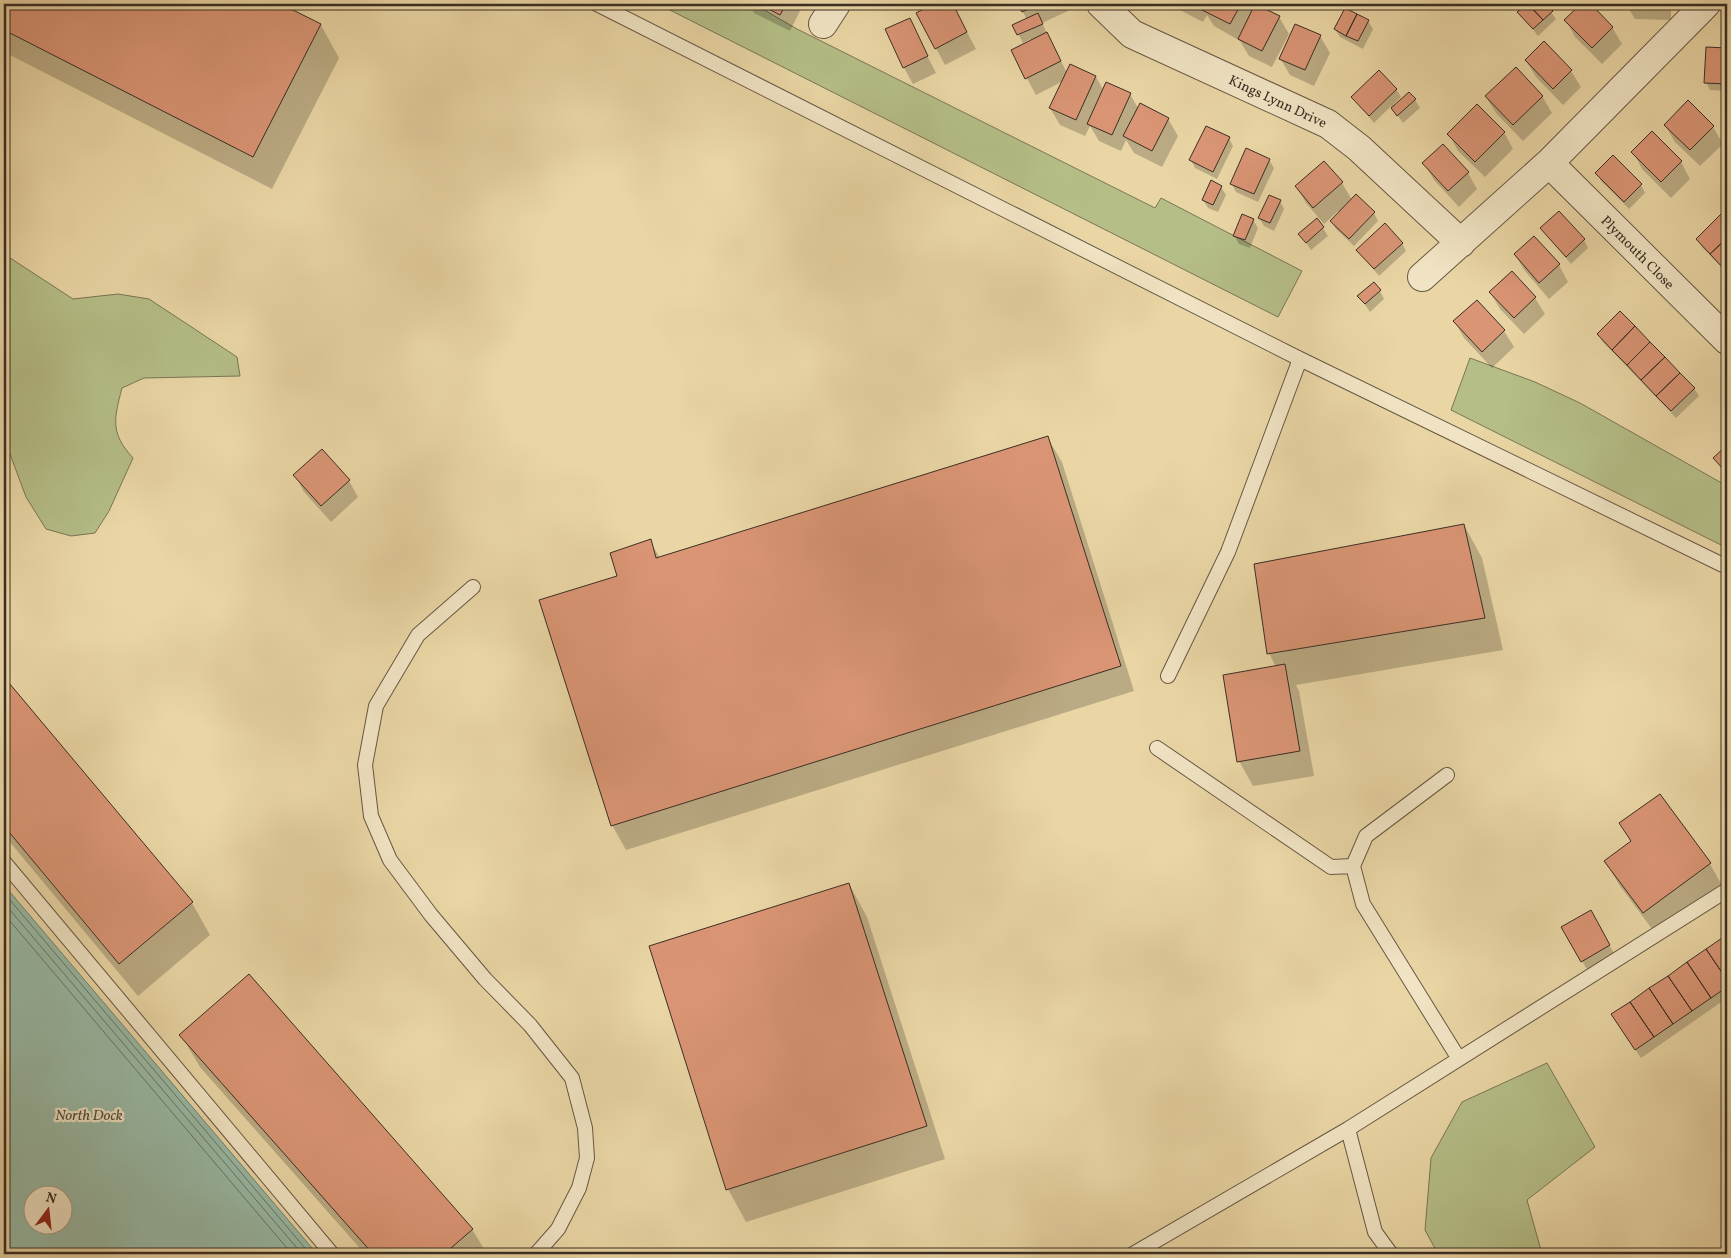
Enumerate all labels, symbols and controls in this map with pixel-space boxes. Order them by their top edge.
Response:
street label: Kings Lynn Drive [1225,71,1330,134]
street label: Plymouth Close [1596,212,1678,294]
water label: North Dock [55,1106,123,1127]
north arrow [22,1186,72,1236]
text: N [44,1188,58,1209]

